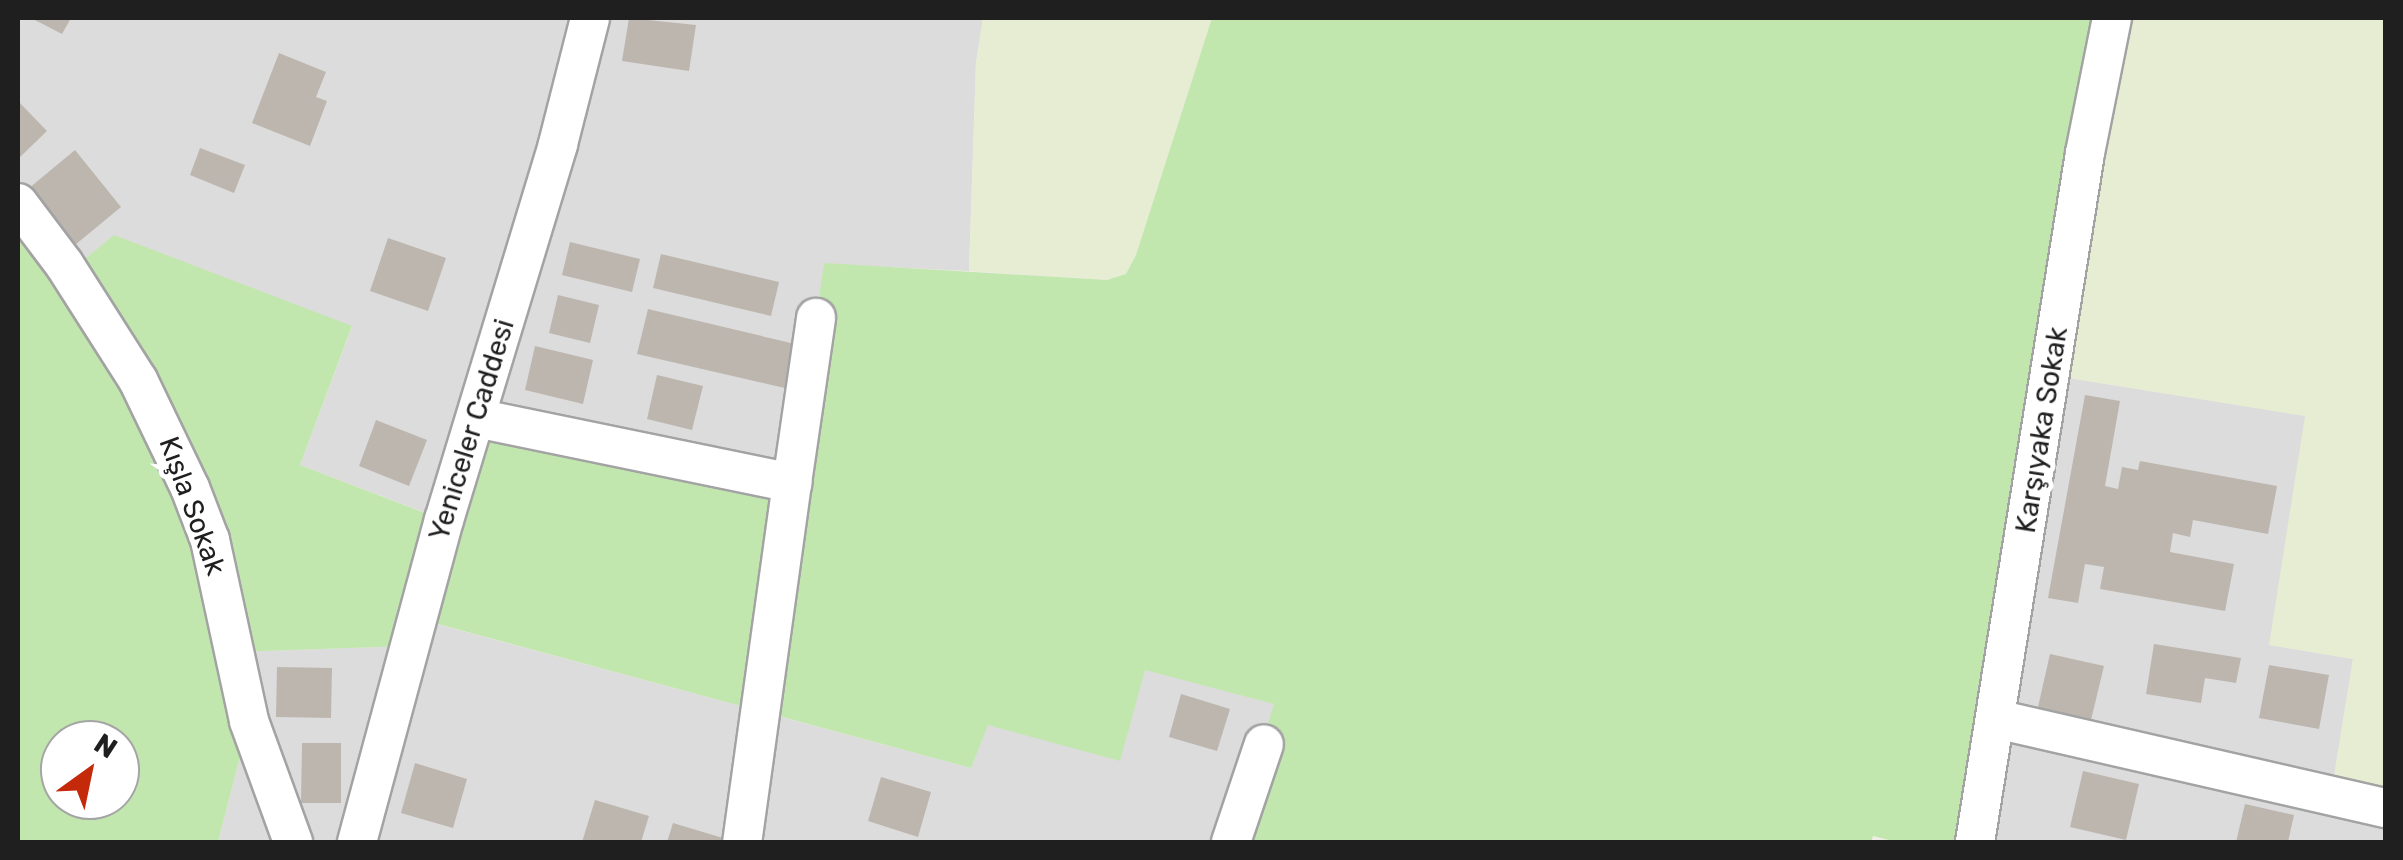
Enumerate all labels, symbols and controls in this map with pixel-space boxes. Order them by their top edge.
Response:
street label: Yeniceler Caddesi [422,315,522,545]
street label: Karşıyaka Sokak [2009,325,2075,535]
street label: Kışla Sokak [151,432,233,580]
north arrow [40,720,140,820]
text: N [88,727,123,765]

